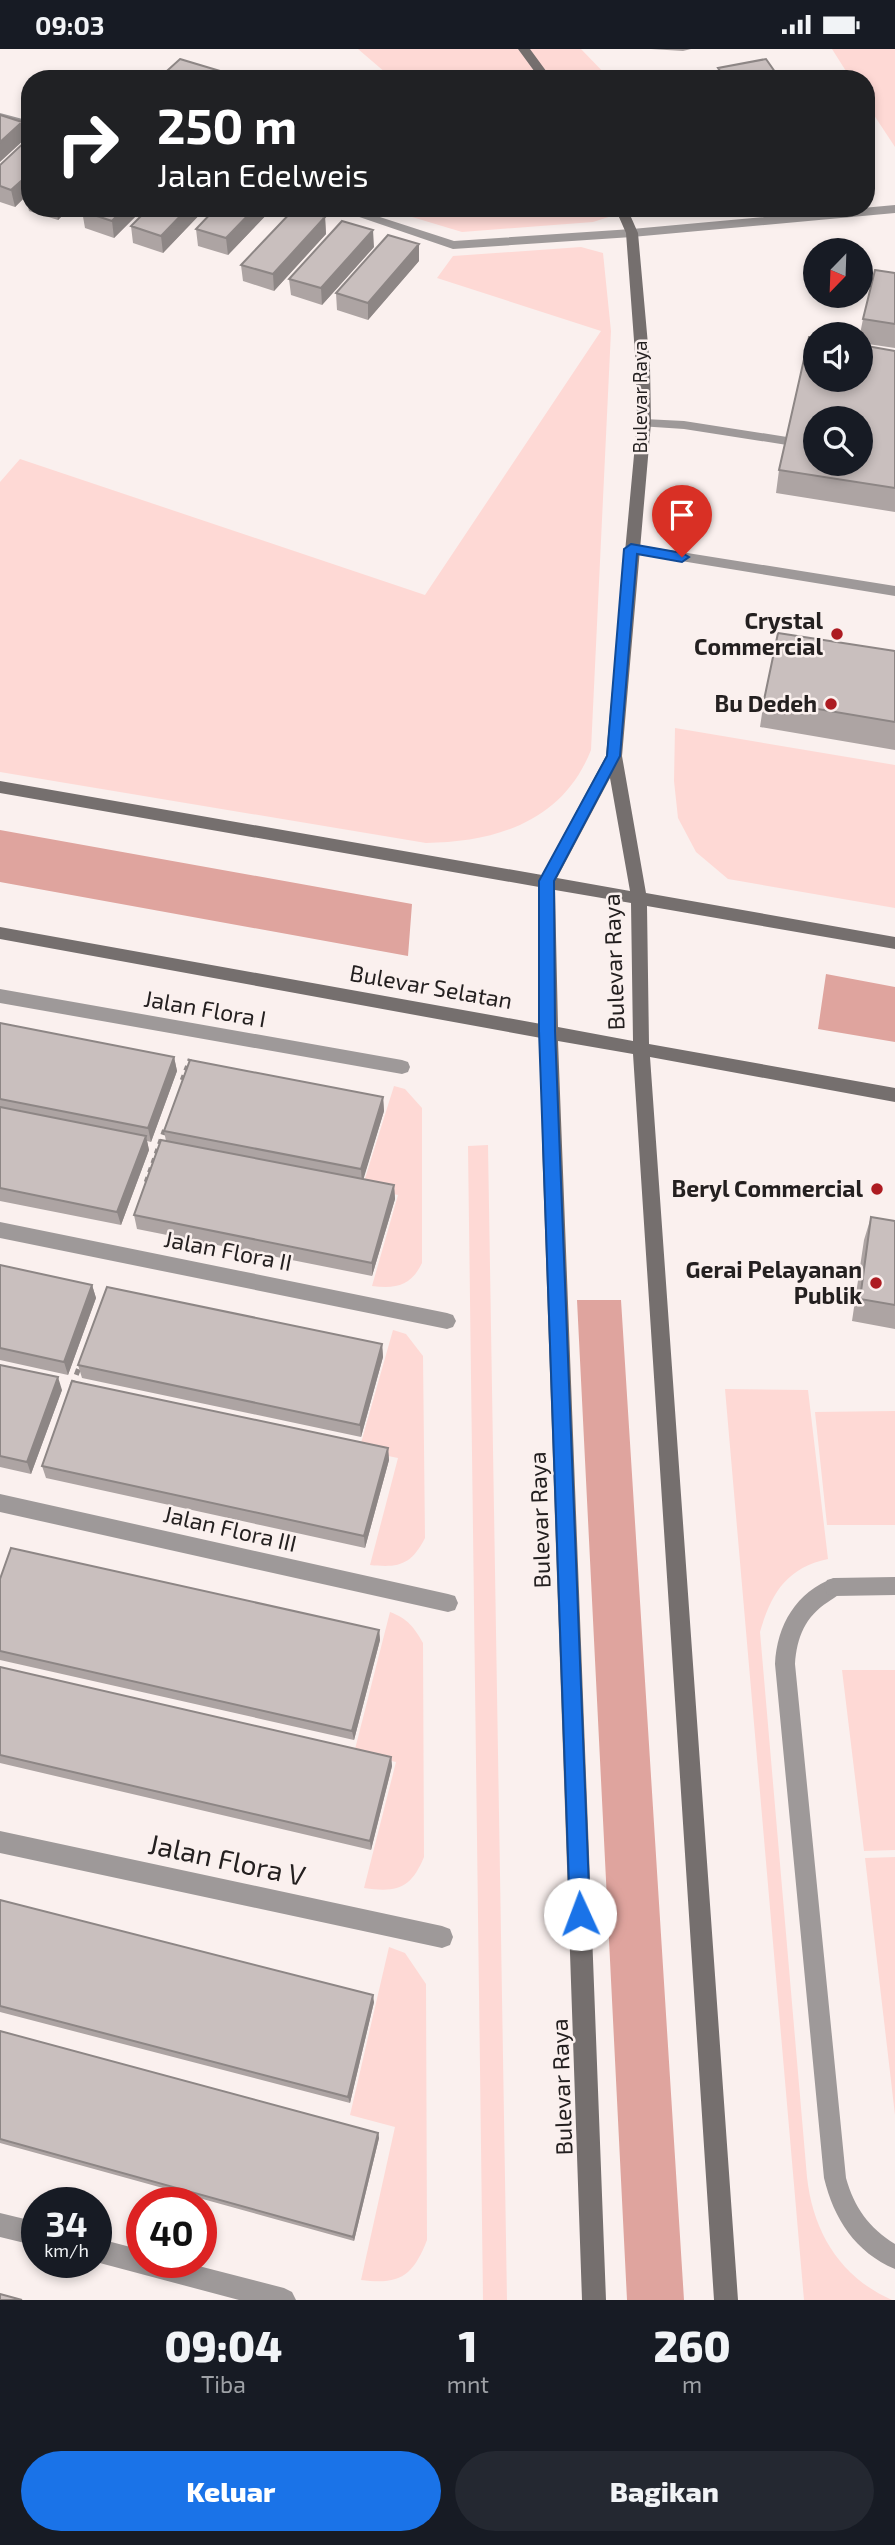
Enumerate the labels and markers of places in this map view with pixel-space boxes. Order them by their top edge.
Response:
pin [652,485,712,557]
place label: Crystal Commercial [694,606,823,660]
marker: Crystal Commercial [829,626,845,642]
place label: Bu Dedeh [714,689,817,717]
marker: Bu Dedeh [823,696,839,712]
place label: Beryl Commercial [672,1174,863,1202]
marker: Beryl Commercial [869,1181,885,1197]
place label: Gerai Pelayanan Publik [686,1255,862,1309]
marker: Gerai Pelayanan Publik [868,1275,884,1291]

